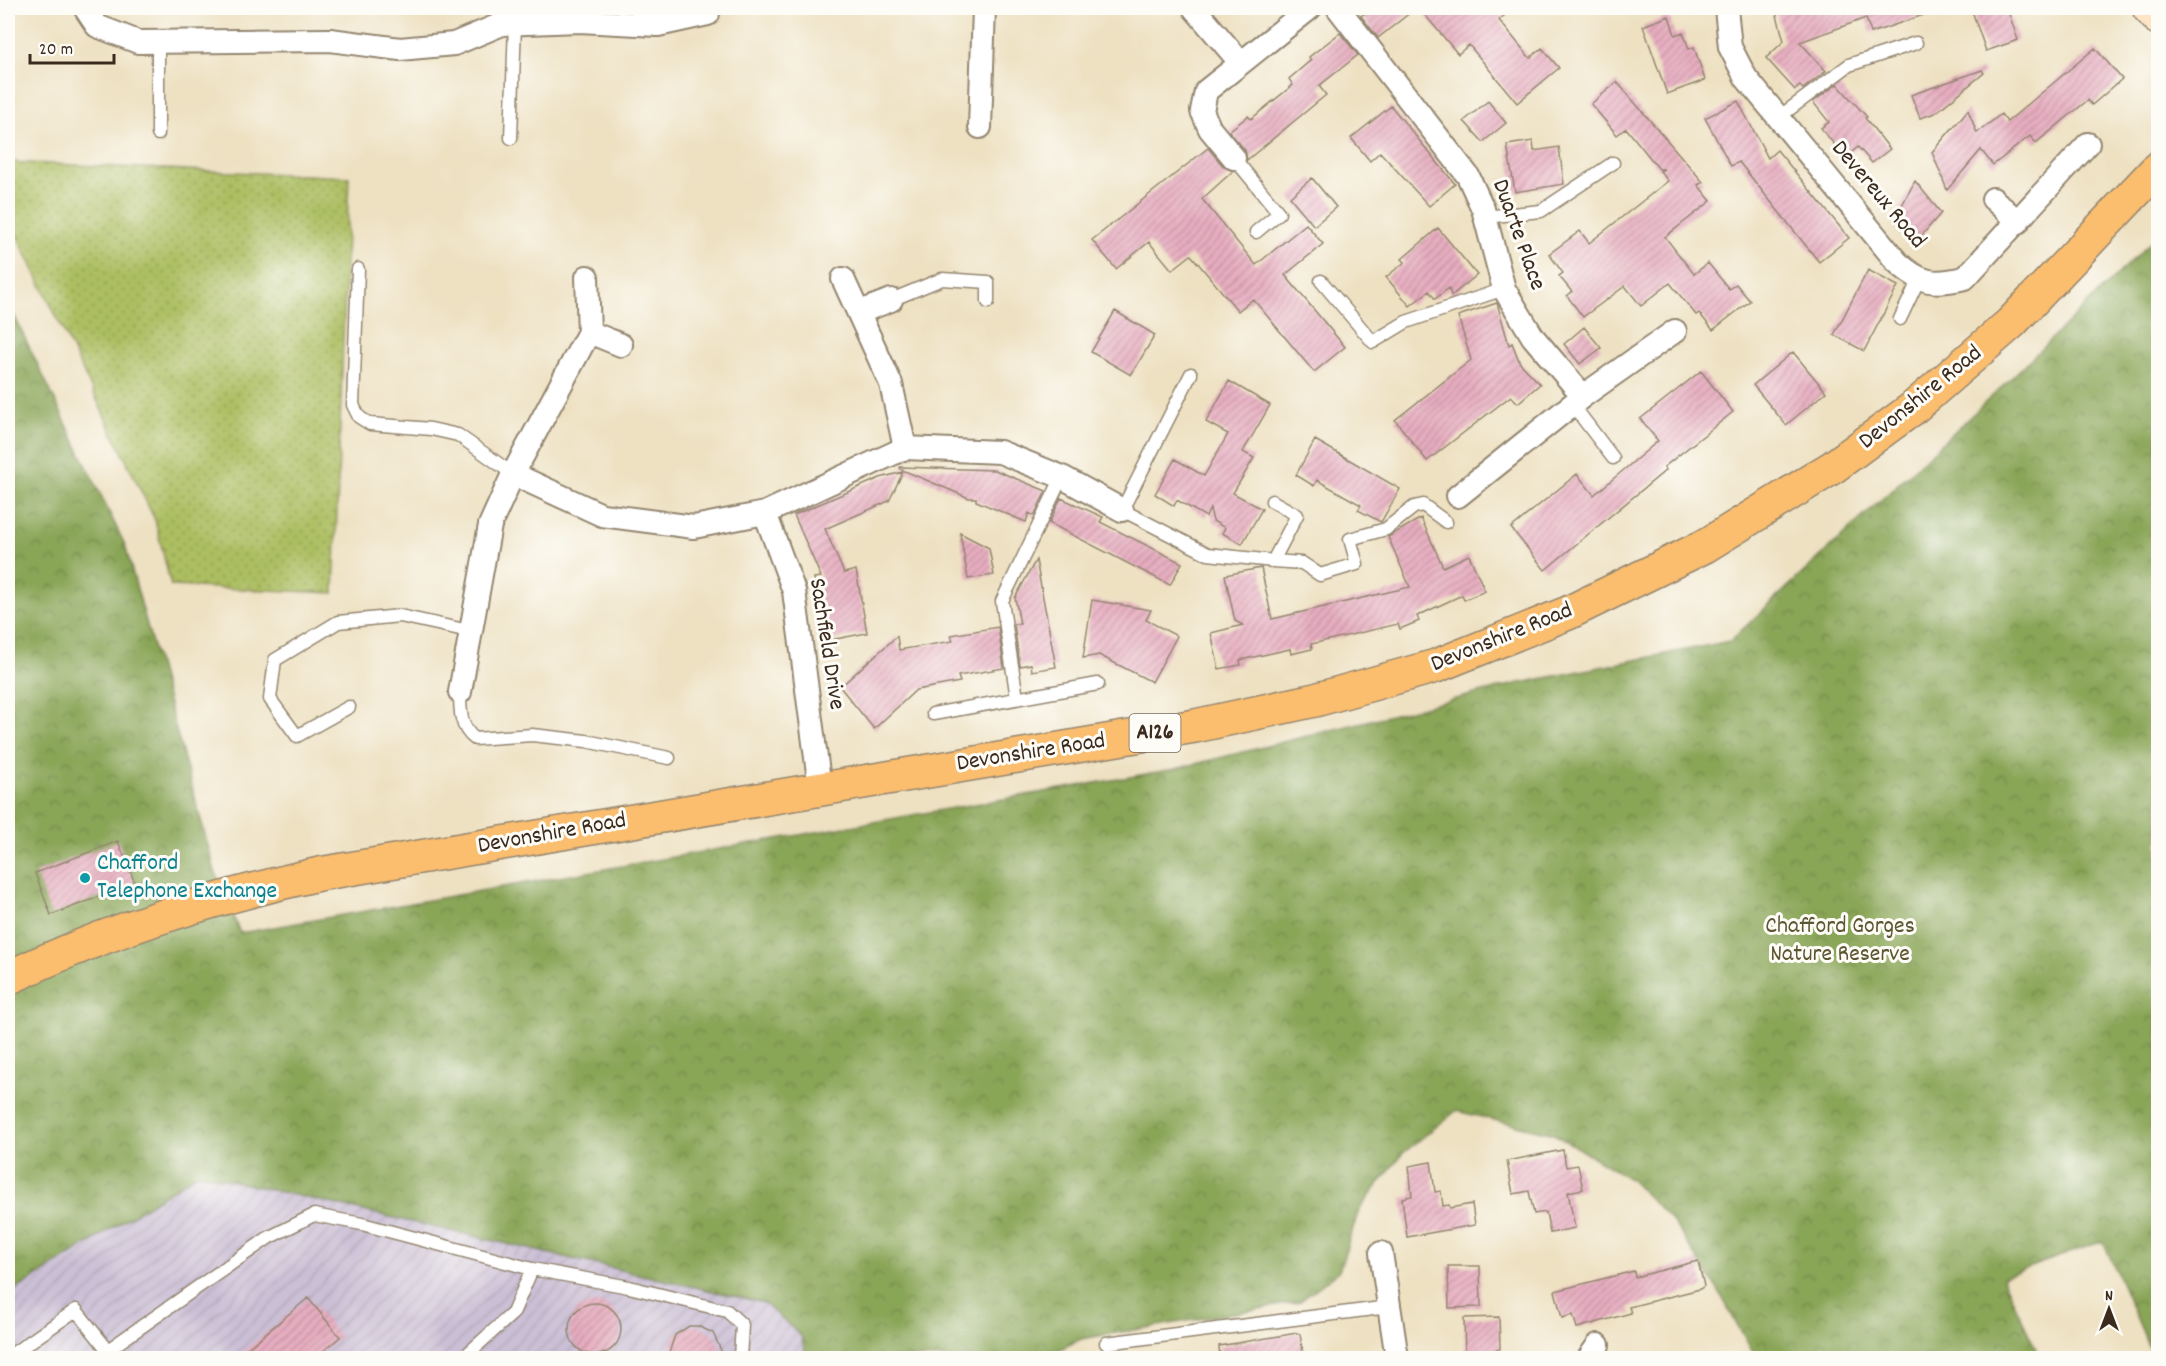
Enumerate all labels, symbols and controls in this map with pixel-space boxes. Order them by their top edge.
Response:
scale bar [30,27,114,65]
text: 20 m [39,38,73,63]
street label: Devereux Road [1822,133,1934,257]
street label: Duarte Place [1482,175,1554,295]
street label: Devonshire Road [1852,338,1990,458]
street label: Sachfield Drive [799,576,853,712]
street label: Devonshire Road [1426,594,1578,682]
road number: A126 [1130,714,1180,752]
street label: Devonshire Road [954,724,1108,782]
street label: Devonshire Road [475,804,629,864]
place label: Chafford Telephone Exchange [97,847,277,909]
marker: Chafford Telephone Exchange [78,871,92,885]
park label: Chafford Gorges Nature Reserve [1765,910,1915,972]
north arrow [2079,1279,2139,1339]
text: N [2105,1285,2113,1308]

